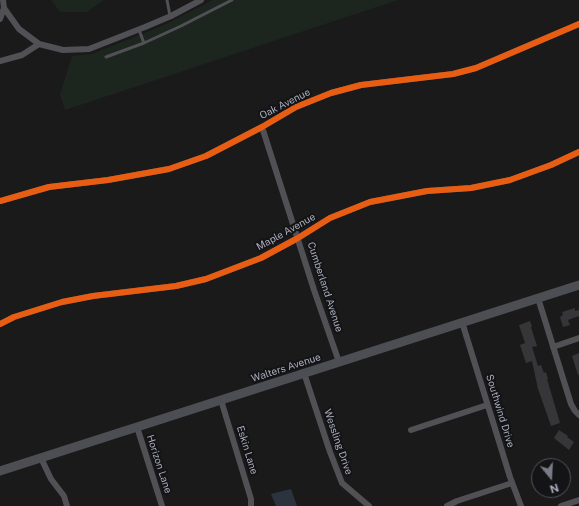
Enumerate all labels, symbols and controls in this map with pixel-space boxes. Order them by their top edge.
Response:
street label: Oak Avenue [258,86,312,122]
street label: Maple Avenue [254,211,318,253]
street label: Cumberland Avenue [305,240,345,334]
street label: Walters Avenue [250,351,322,385]
street label: Southwind Drive [483,373,517,449]
street label: Wessling Drive [321,408,355,476]
street label: Eskin Lane [234,424,260,476]
street label: Horizon Lane [144,433,174,495]
north arrow [531,458,571,498]
text: N [548,481,560,495]

